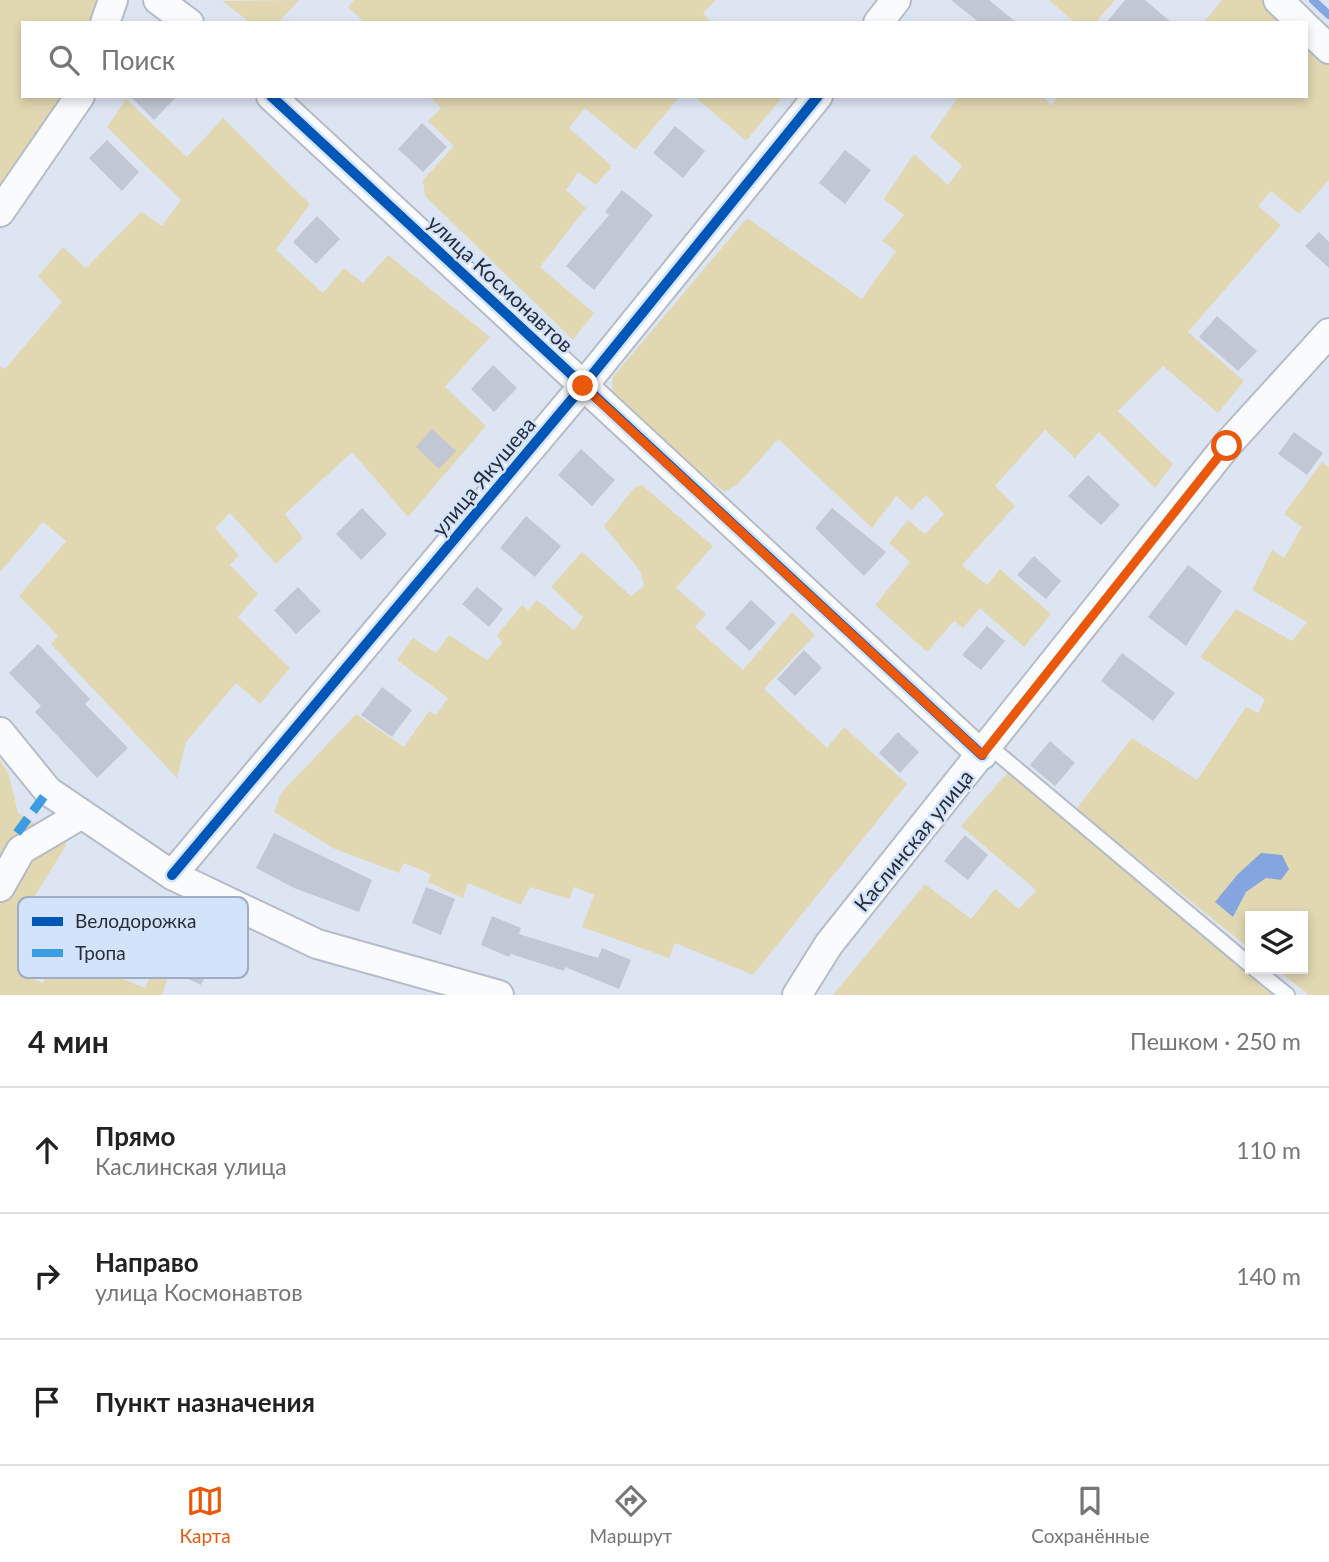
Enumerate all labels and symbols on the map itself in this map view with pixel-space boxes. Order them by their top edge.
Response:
street label: улица Космонавтов [423,209,579,357]
route end [567,370,598,401]
street label: улица Якушева [426,411,540,541]
route start [1211,430,1242,461]
street label: Каслинская улица [848,764,978,916]
legend [18,897,248,978]
text: Велодорожка [75,909,196,932]
text: Тропа [75,941,126,964]

